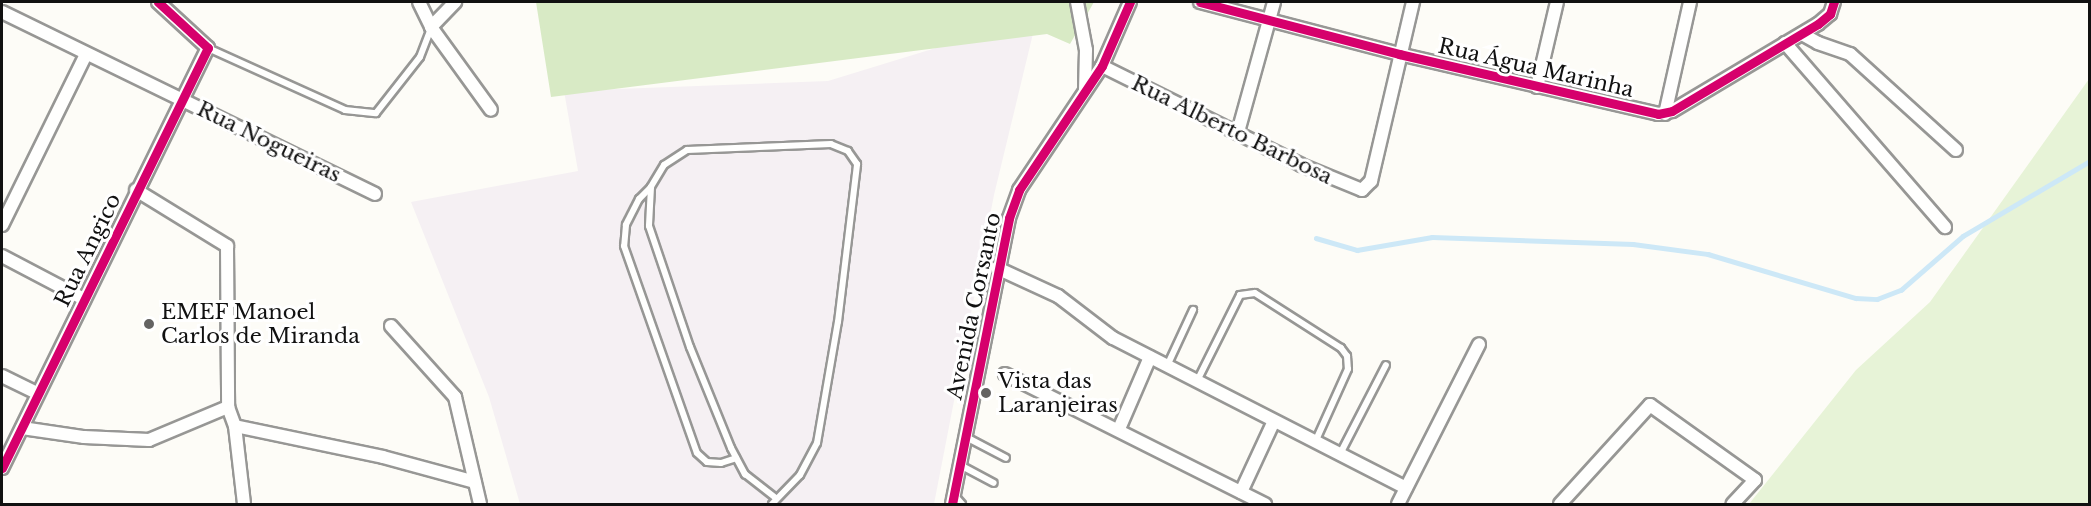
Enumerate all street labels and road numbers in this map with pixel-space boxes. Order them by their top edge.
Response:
street label: Rua Água Marinha [1435,33,1637,103]
street label: Rua Alberto Barbosa [1127,70,1337,190]
street label: Rua Nogueiras [193,96,345,188]
street label: Rua Angico [50,189,126,311]
street label: Avenida Corsanto [942,210,1006,402]

